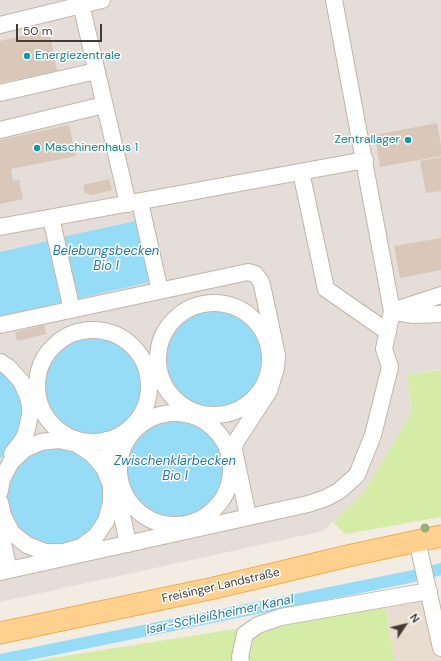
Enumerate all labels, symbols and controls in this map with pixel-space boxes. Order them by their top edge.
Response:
scale bar [18,16,104,42]
text: 50 m [23,23,52,39]
place label: Energiezentrale [35,49,121,63]
marker: Energiezentrale [22,51,32,61]
place label: Zentrallager [335,133,400,147]
marker: Zentrallager [403,135,413,145]
place label: Maschinenhaus 1 [45,141,138,155]
marker: Maschinenhaus 1 [32,143,42,153]
water label: Belebungsbecken Bio I [53,244,159,275]
water label: Zwischenklärbecken Bio I [114,454,236,485]
street label: Freisinger Landstraße [161,565,281,607]
water label: Isar-Schleißheimer Kanal [145,592,295,638]
north arrow [385,605,425,645]
text: N [407,611,423,625]

